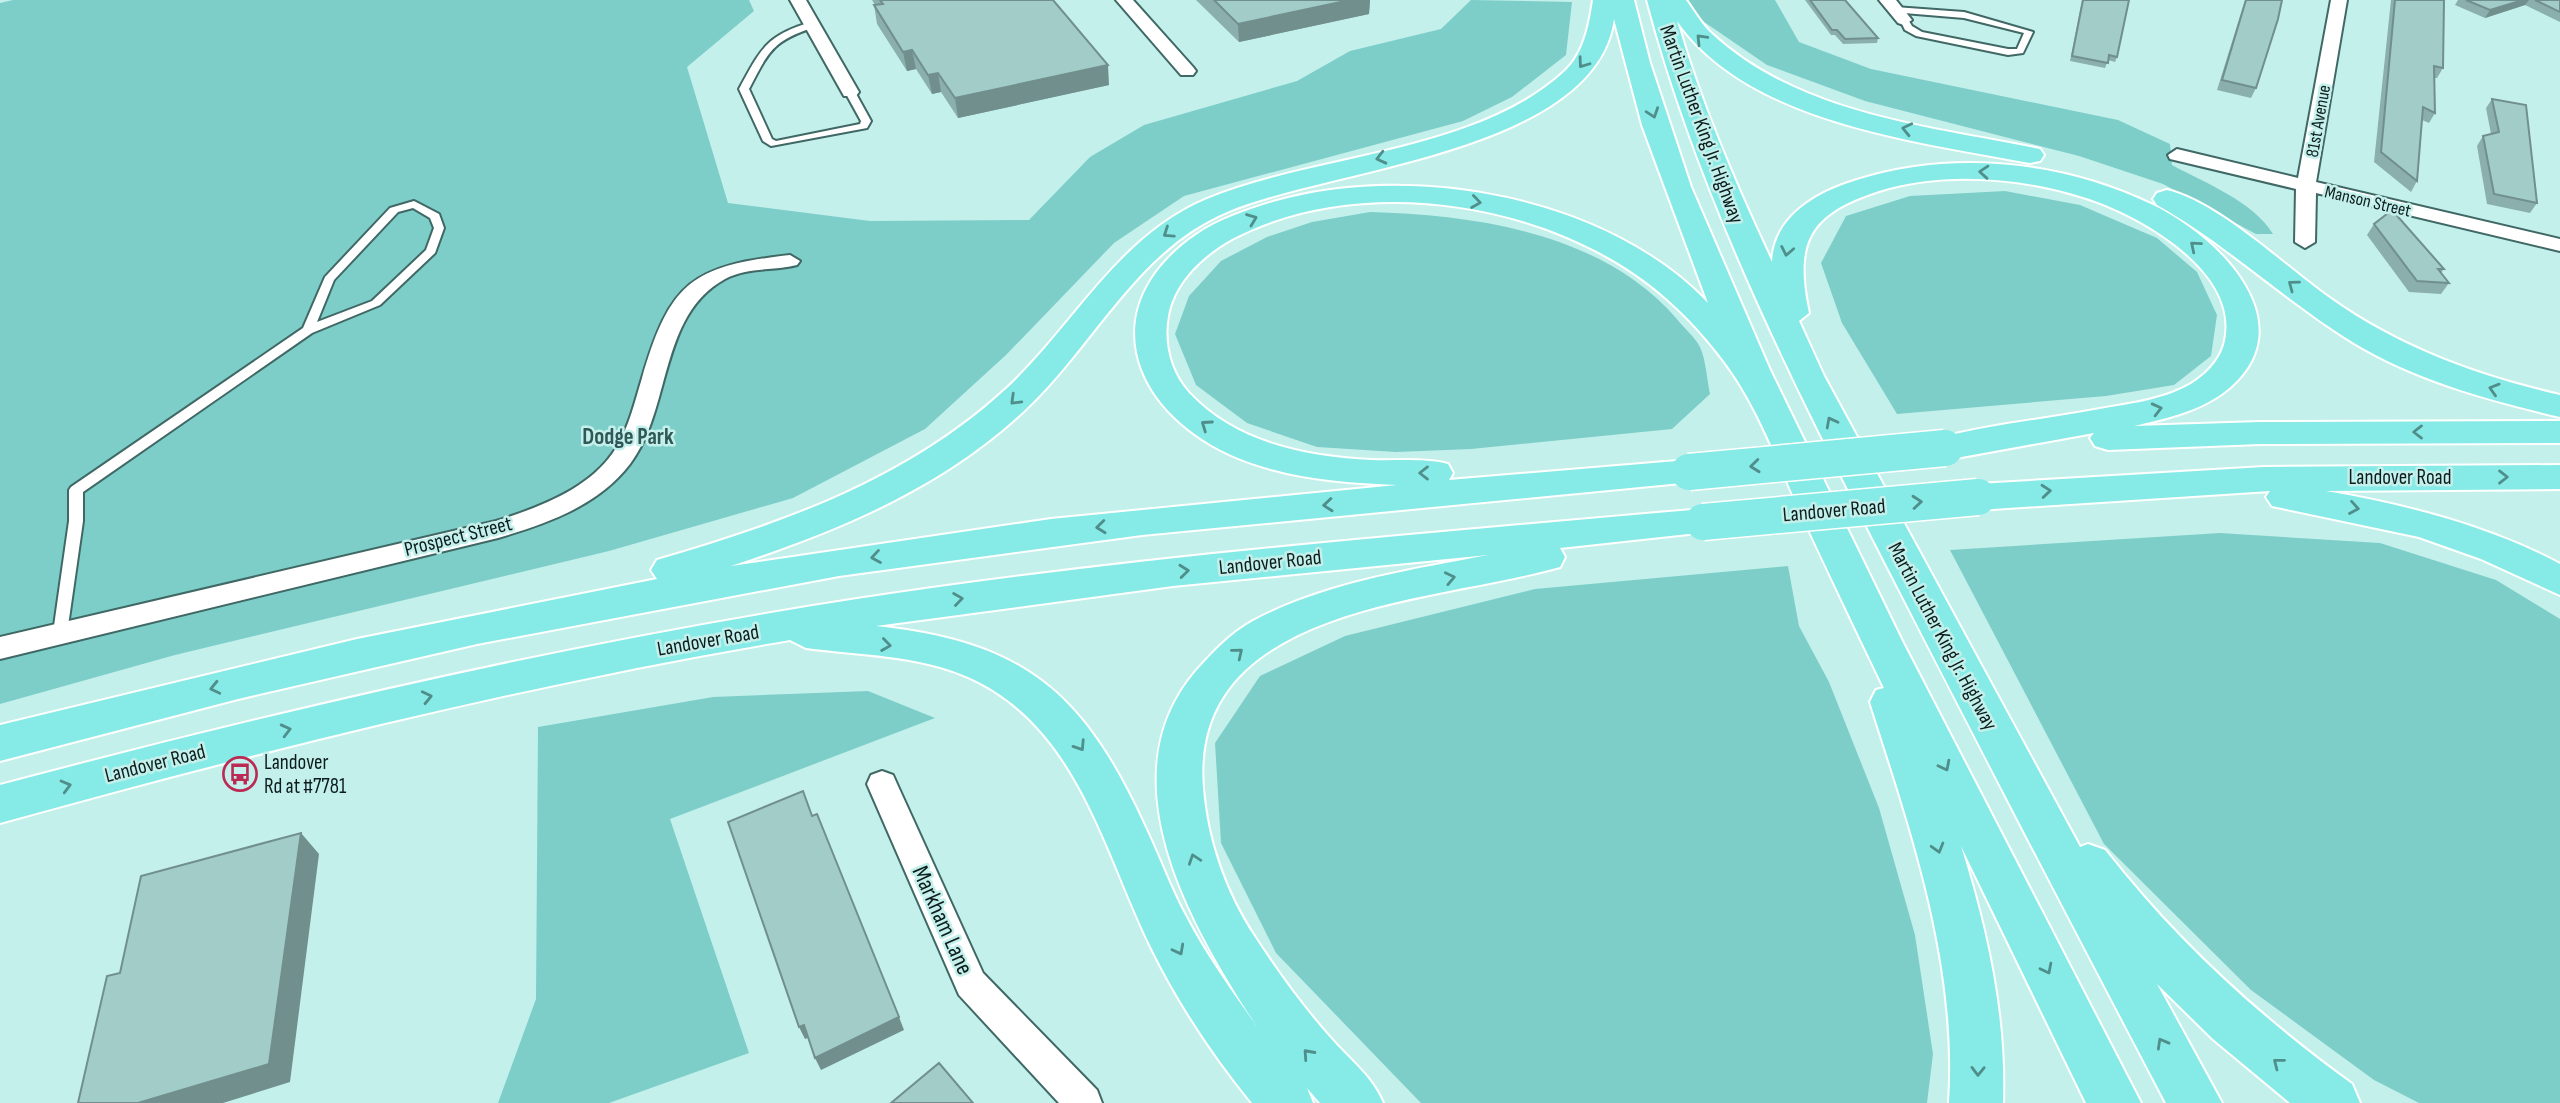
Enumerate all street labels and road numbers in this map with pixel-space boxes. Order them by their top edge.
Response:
street label: Martin Luther King Jr. Highway [1654,22,1749,227]
street label: 81st Avenue [2302,83,2335,159]
street label: Manson Street [2323,181,2414,222]
street label: Landover Road [2349,465,2451,490]
street label: Landover Road [1782,494,1886,527]
street label: Prospect Street [402,511,515,562]
street label: Martin Luther King Jr. Highway [1882,538,2003,735]
street label: Landover Road [1218,545,1323,580]
street label: Landover Road [655,619,761,662]
street label: Landover Road [102,739,208,788]
street label: Markham Lane [906,861,979,979]

